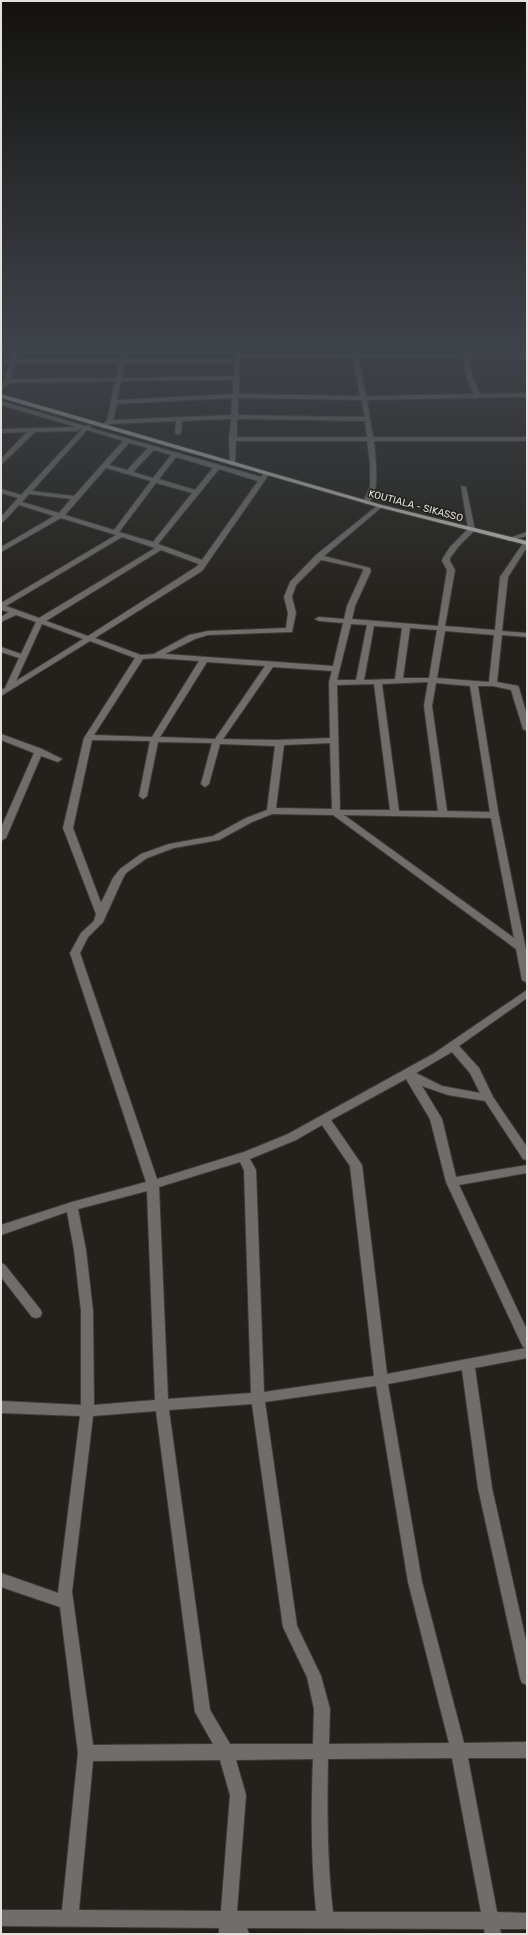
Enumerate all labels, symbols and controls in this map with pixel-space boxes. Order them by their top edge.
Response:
street label: KOUTIALA - SIKASSO [367,488,464,524]

